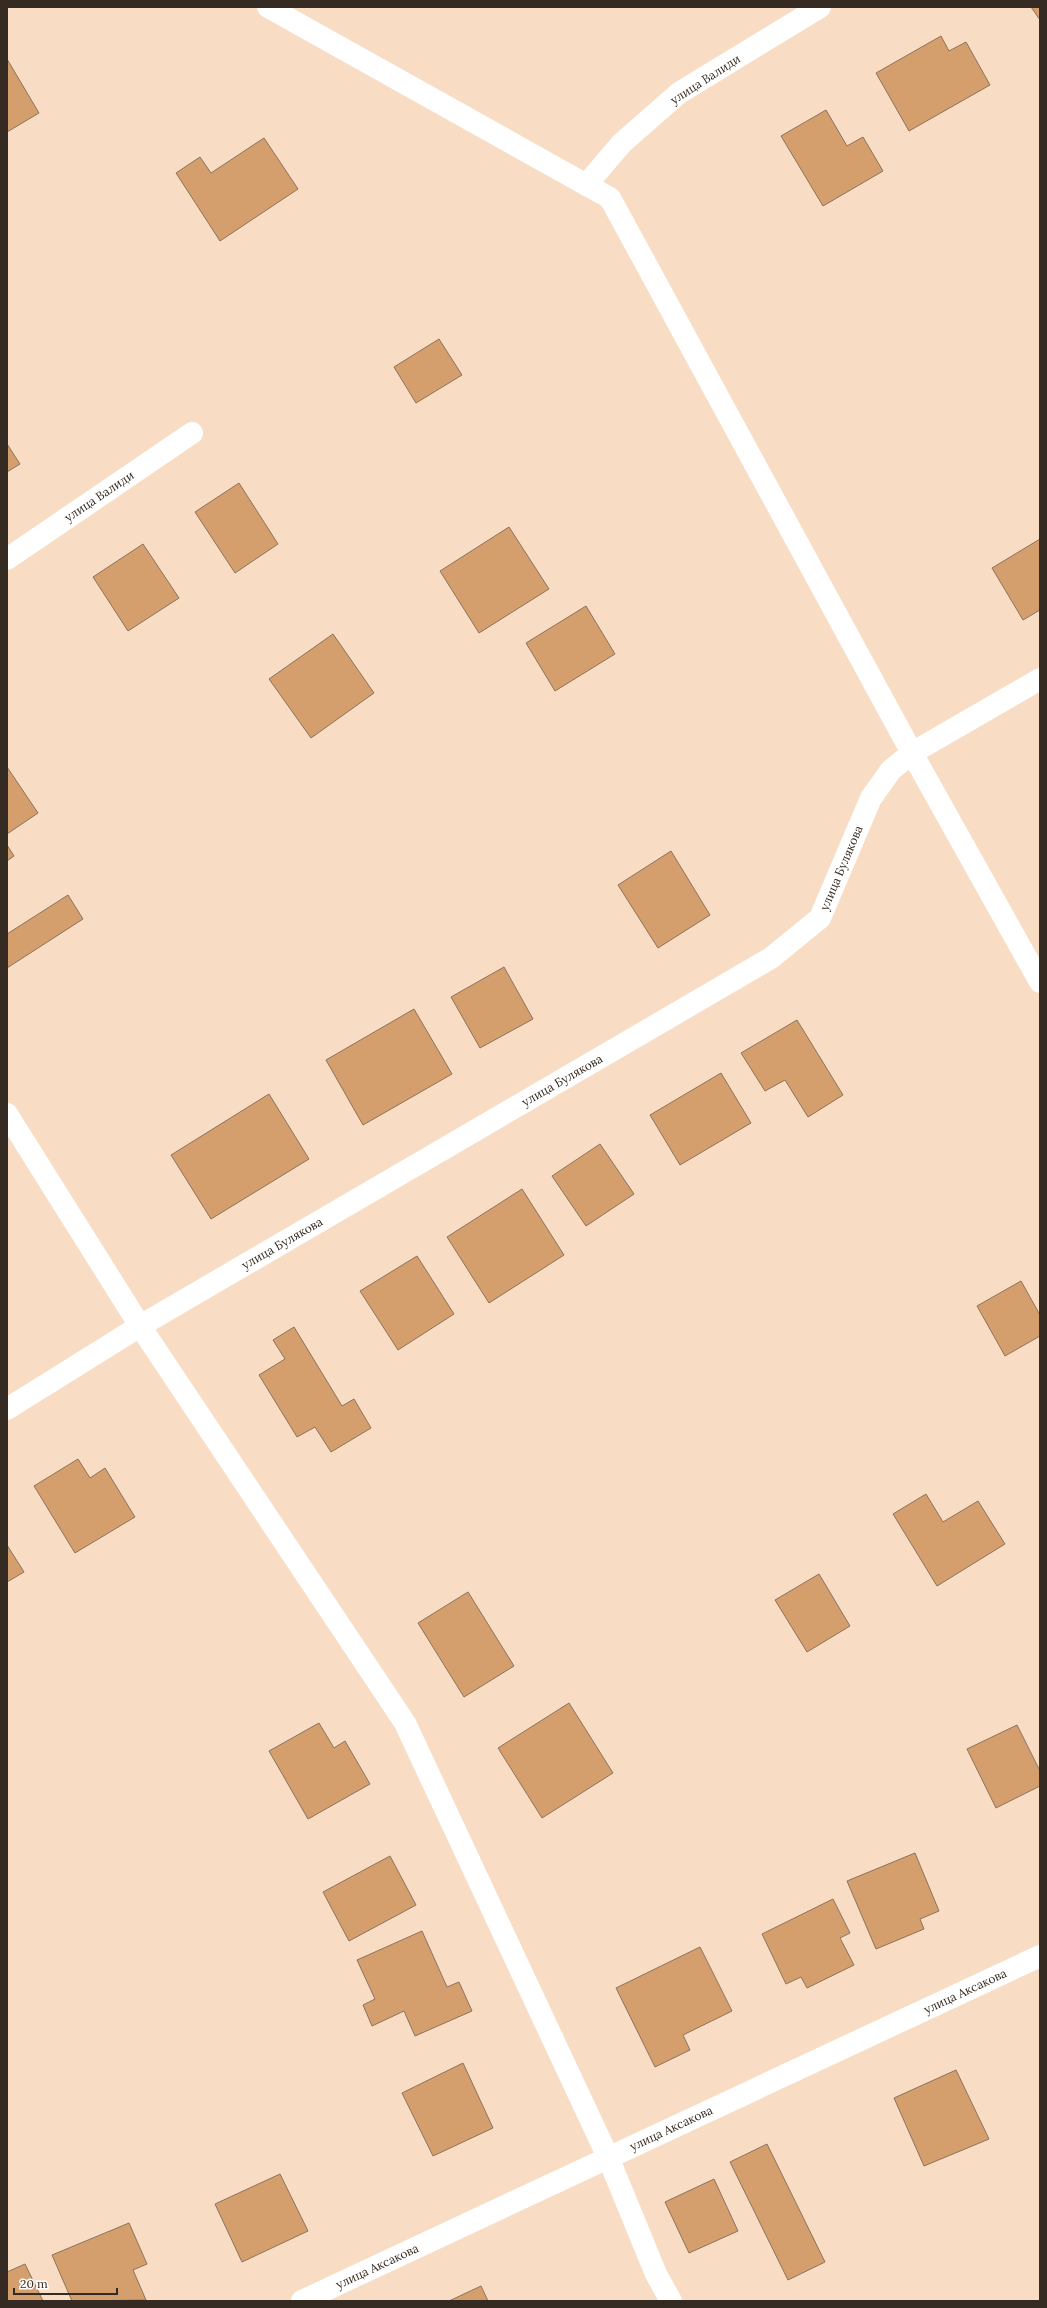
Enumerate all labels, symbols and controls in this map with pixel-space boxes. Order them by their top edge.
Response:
street label: улица Валиди [667,51,743,107]
street label: улица Валиди [61,467,137,525]
street label: улица Булякова [816,823,866,913]
street label: улица Булякова [519,1051,605,1109]
street label: улица Булякова [239,1214,325,1272]
street label: улица Аксакова [921,1965,1009,2017]
street label: улица Аксакова [627,2102,715,2154]
street label: улица Аксакова [333,2240,421,2292]
scale bar [14,2270,117,2296]
text: 20 m [20,2276,48,2291]

